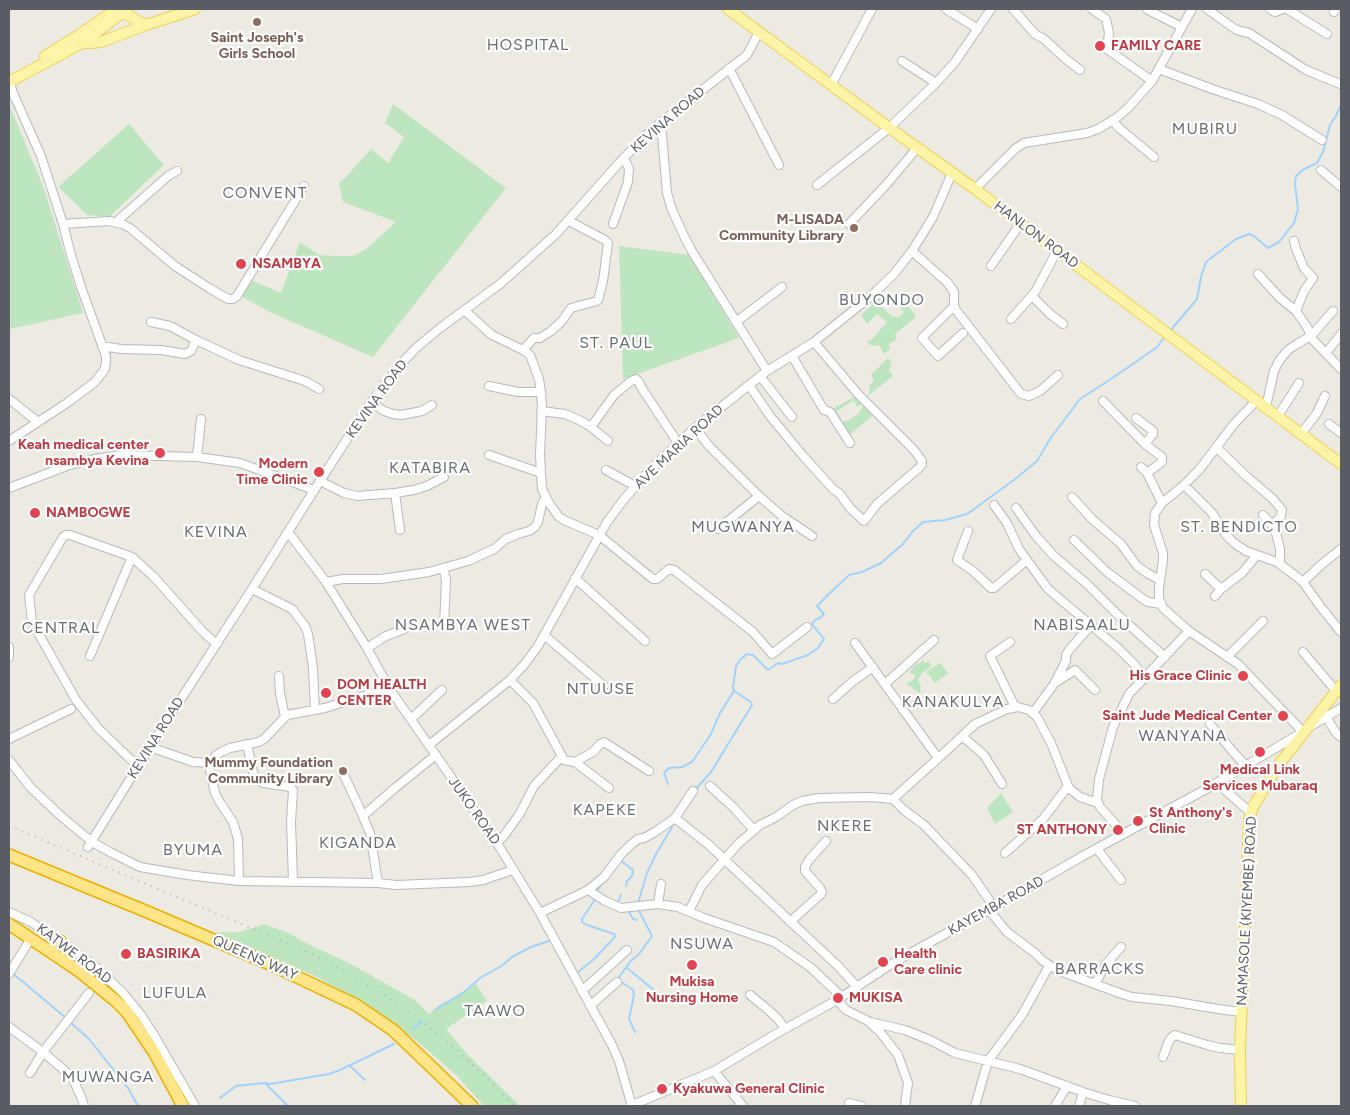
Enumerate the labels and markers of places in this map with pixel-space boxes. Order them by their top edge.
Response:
marker: Saint Joseph's Girls School [251,16,263,28]
place label: Saint Joseph's Girls School [210,30,304,62]
place label: FAMILY CARE [1111,38,1201,54]
marker: FAMILY CARE [1093,39,1107,53]
place label: M-LISADA Community Library [719,212,844,244]
marker: M-LISADA Community Library [848,222,860,234]
place label: NSAMBYA [252,256,321,272]
marker: NSAMBYA [234,257,248,271]
place label: Keah medical center nsambya Kevina [18,437,149,470]
marker: Keah medical center nsambya Kevina [153,446,167,460]
place label: Modern Time Clinic [236,456,308,488]
marker: Modern Time Clinic [312,465,326,479]
place label: NAMBOGWE [46,505,131,521]
marker: NAMBOGWE [28,506,42,520]
place label: His Grace Clinic [1130,668,1232,684]
marker: His Grace Clinic [1236,669,1250,683]
place label: DOM HEALTH CENTER [337,677,427,710]
marker: DOM HEALTH CENTER [319,686,333,700]
place label: Saint Jude Medical Center [1102,708,1272,724]
marker: Saint Jude Medical Center [1276,709,1290,723]
marker: Medical Link Services Mubaraq [1253,745,1267,759]
place label: Mummy Foundation Community Library [205,755,333,788]
place label: Medical Link Services Mubaraq [1202,762,1318,794]
marker: Mummy Foundation Community Library [337,765,349,777]
place label: St Anthony's Clinic [1149,805,1232,838]
marker: St Anthony's Clinic [1131,814,1145,828]
place label: ST ANTHONY [1017,822,1107,838]
marker: ST ANTHONY [1111,823,1125,837]
place label: BASIRIKA [137,946,201,962]
place label: Health Care clinic [894,946,962,979]
marker: BASIRIKA [119,947,133,961]
marker: Health Care clinic [876,955,890,969]
marker: Mukisa Nursing Home [685,958,699,972]
place label: Mukisa Nursing Home [646,974,738,1006]
place label: MUKISA [849,990,903,1006]
marker: MUKISA [831,991,845,1005]
place label: Kyakuwa General Clinic [673,1081,825,1097]
marker: Kyakuwa General Clinic [655,1082,669,1096]

